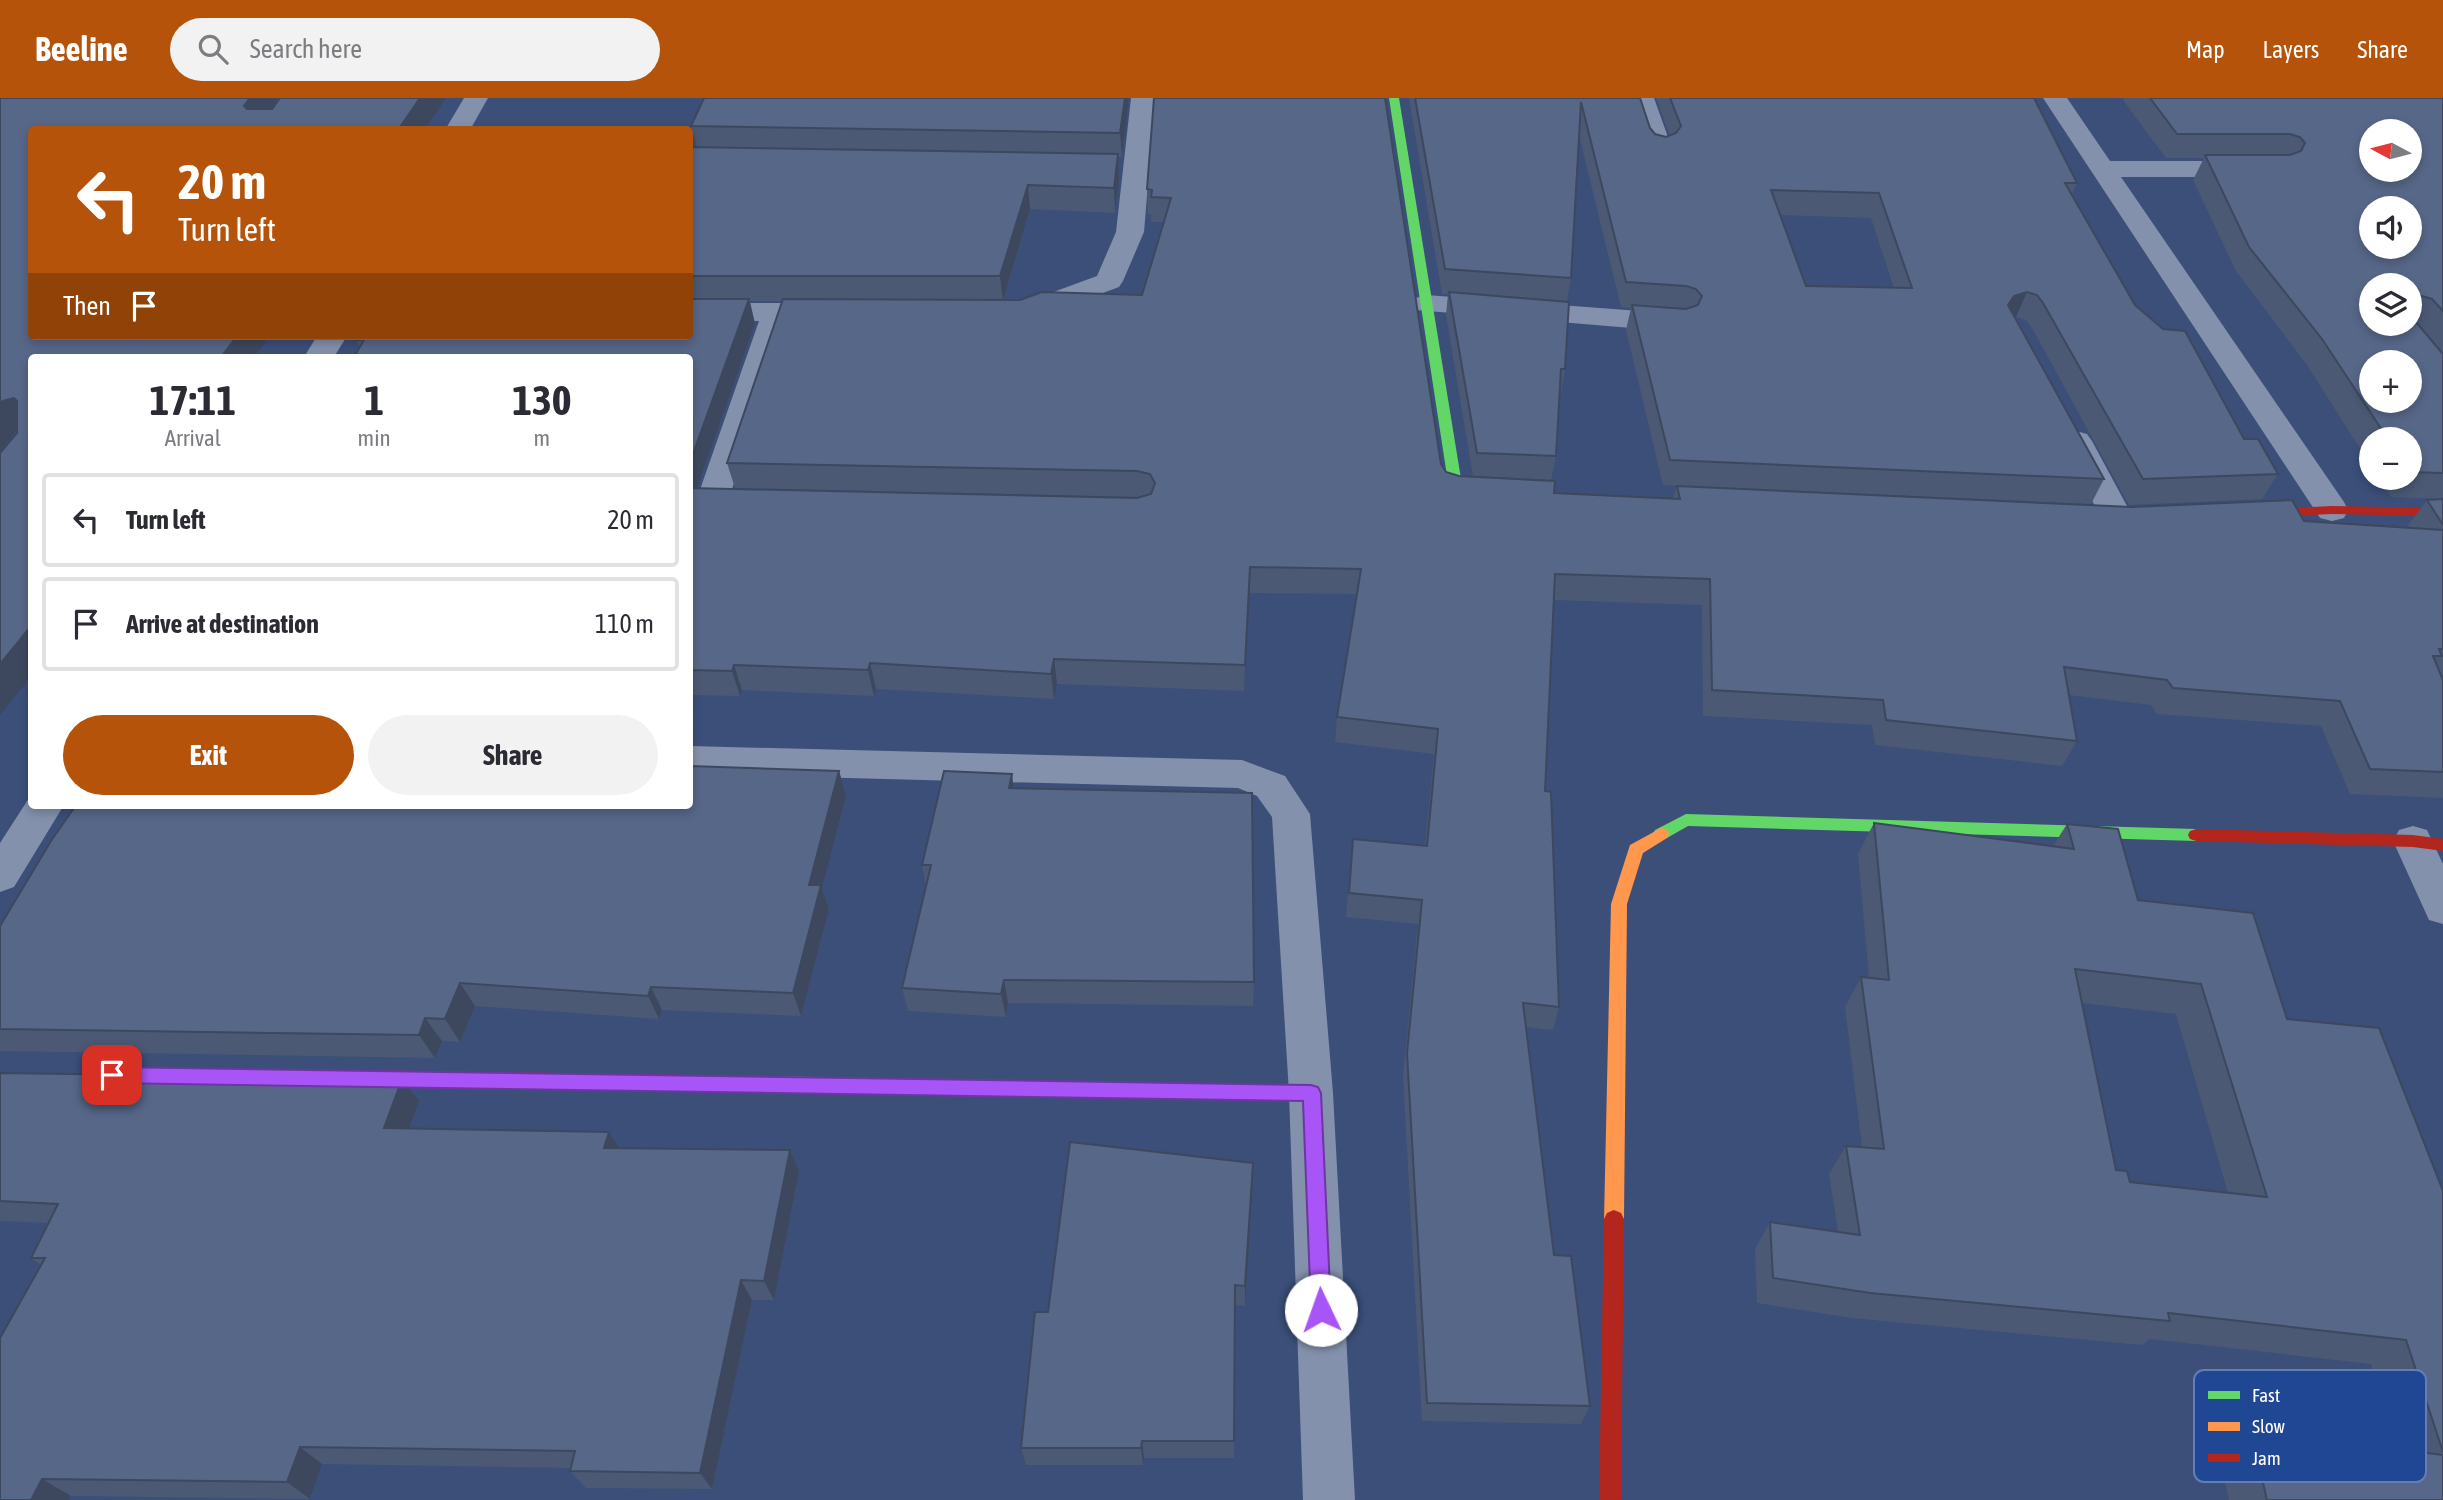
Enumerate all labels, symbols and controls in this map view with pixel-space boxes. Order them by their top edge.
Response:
search box [170,18,660,81]
text: Beeline [35,30,128,68]
icon: search [194,30,232,68]
text: Search here [250,34,362,64]
text: Map [2186,36,2225,63]
text: Layers [2263,36,2319,63]
text: Share [2357,36,2408,63]
north arrow [2359,119,2422,182]
map controls [2359,119,2422,490]
text: 20 m [178,153,266,209]
icon: left [63,154,154,245]
button: sound [2359,196,2422,259]
text: Turn left [178,211,276,248]
button: layers [2359,273,2422,336]
icon: arrive [125,287,163,325]
text: Then [63,291,111,321]
button: + [2359,350,2422,413]
text: 17:11 [150,376,236,424]
text: 1 [364,376,384,424]
text: 130 [512,376,571,424]
text: Arrival [165,425,221,451]
text: min [358,425,391,451]
text: m [534,425,550,451]
button: − [2359,427,2422,490]
icon: left [67,501,105,539]
text: Turn left [126,505,206,535]
text: 20 m [607,505,654,535]
icon: arrive [67,605,105,643]
text: Arrive at destination [126,609,319,639]
text: 110 m [595,609,654,639]
button: Exit [63,715,354,795]
button: Share [368,715,658,795]
pin [82,1045,142,1105]
icon: arrive [93,1056,131,1094]
position arrow [1284,1273,1358,1347]
legend [2194,1370,2426,1482]
text: Fast [2252,1384,2280,1406]
text: Slow [2252,1415,2286,1437]
text: Jam [2252,1447,2281,1469]

